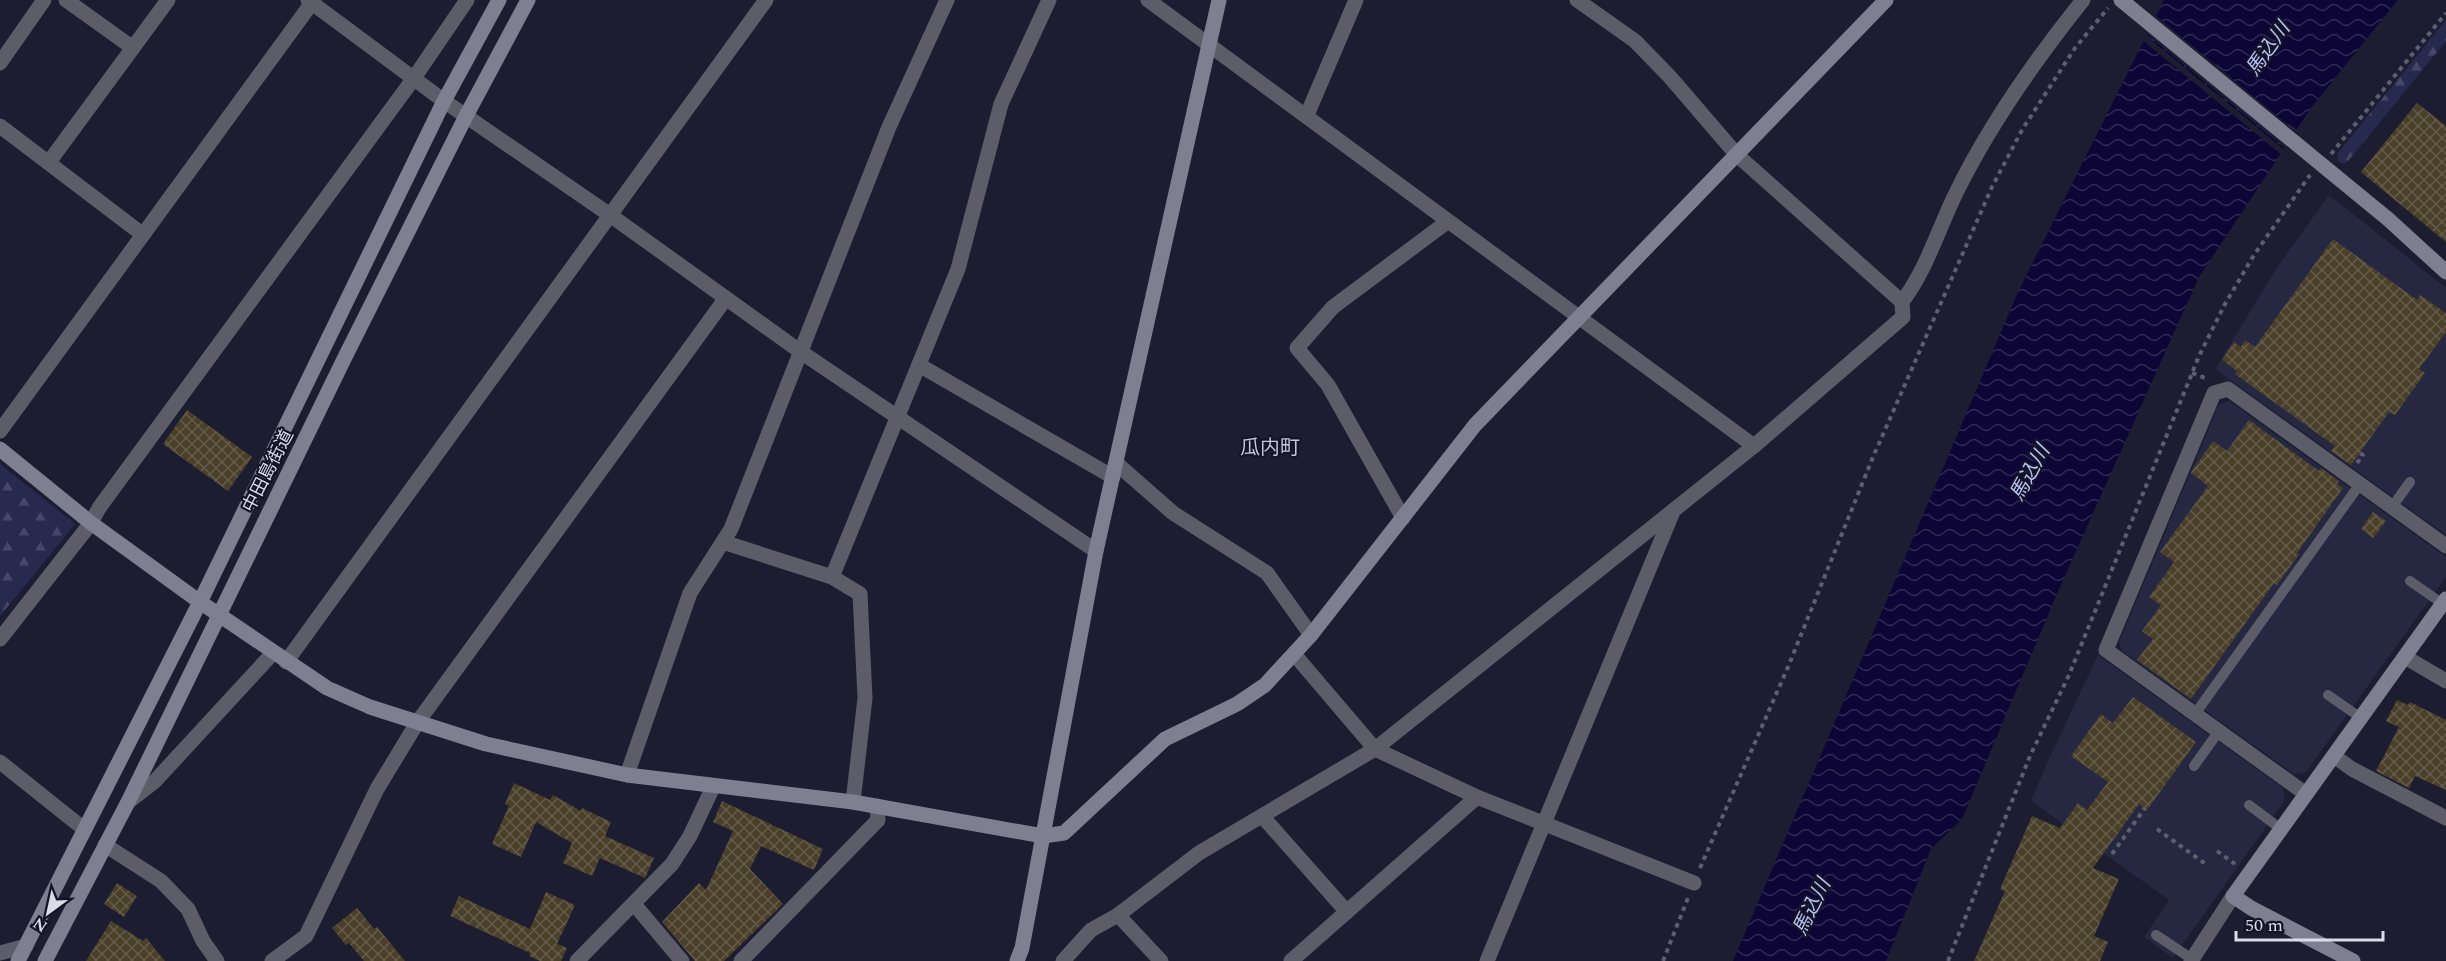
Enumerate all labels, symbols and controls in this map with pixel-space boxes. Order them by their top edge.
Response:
water label: 馬込川 [2239,14,2299,82]
street label: 中田島街道 [236,425,300,517]
district label: 瓜内町 [1240,433,1300,463]
water label: 馬込川 [2002,438,2059,507]
water label: 馬込川 [1785,872,1840,941]
north arrow [18,883,78,943]
scale bar [2236,904,2383,942]
text: N [28,911,52,938]
text: 50 m [2245,912,2283,939]

